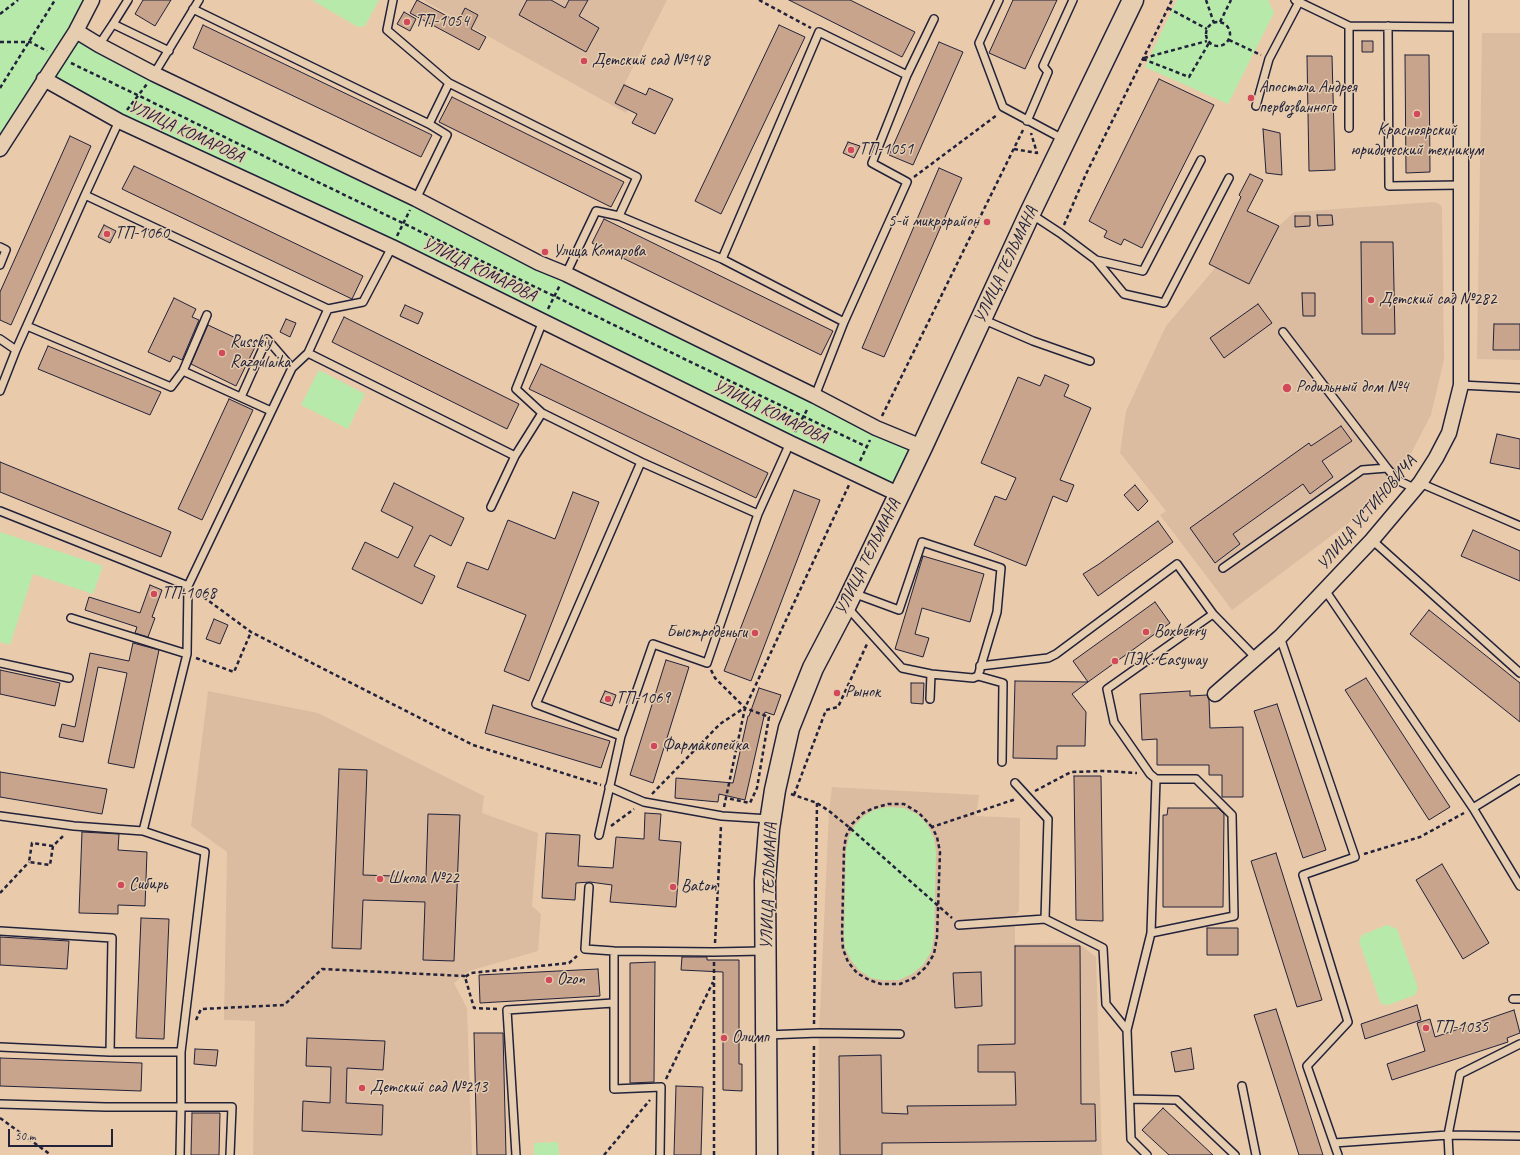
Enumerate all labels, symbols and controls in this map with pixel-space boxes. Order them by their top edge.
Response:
place label: ТП-1054 [415,12,469,32]
marker: ТП-1054 [402,17,412,27]
place label: Детский сад №148 [592,51,709,71]
marker: Детский сад №148 [579,56,589,66]
place label: Апостола Андрея первозванного [1259,78,1356,118]
marker: Апостола Андрея первозванного [1246,93,1256,103]
street label: УЛИЦА КОМАРОВА [125,96,247,168]
marker: Красноярский юридический техникум [1412,109,1422,119]
place label: Красноярский юридический техникум [1351,121,1483,161]
place label: ТП-1051 [859,140,913,160]
marker: ТП-1051 [846,145,856,155]
street label: УЛИЦА ТЕЛЬМАНА [970,203,1042,327]
place label: 5-й микрорайон [888,212,979,232]
marker: 5-й микрорайон [982,217,992,227]
place label: ТП-1060 [115,224,169,244]
marker: ТП-1060 [102,229,112,239]
street label: УЛИЦА КОМАРОВА [419,234,539,306]
place label: Улица Комарова [553,242,645,262]
marker: Улица Комарова [540,247,550,257]
place label: Детский сад №282 [1379,290,1496,310]
marker: Детский сад №282 [1366,295,1376,305]
place label: Russkiy Razgulaika [230,333,290,373]
marker: Russkiy Razgulaika [217,348,227,358]
street label: УЛИЦА КОМАРОВА [710,376,830,448]
place label: Родильный дом №4 [1296,378,1408,398]
marker: Родильный дом №4 [1281,382,1293,394]
street label: УЛИЦА УСТИНОВИЧА [1313,452,1421,574]
street label: УЛИЦА ТЕЛЬМАНА [831,496,905,618]
place label: ТП-1068 [162,584,216,604]
marker: ТП-1068 [149,589,159,599]
place label: Boxberry [1154,622,1206,642]
place label: Быстроденьги [666,623,747,643]
marker: Boxberry [1141,627,1151,637]
marker: Быстроденьги [750,628,760,638]
place label: ПЭК: Easyway [1123,651,1207,671]
marker: ПЭК: Easyway [1110,656,1120,666]
place label: Рынок [845,683,880,703]
marker: Рынок [832,688,842,698]
place label: ТП-1069 [616,689,670,709]
marker: ТП-1069 [603,694,613,704]
place label: Фармакопейка [662,736,748,756]
marker: Фармакопейка [649,741,659,751]
street label: УЛИЦА ТЕЛЬМАНА [757,822,781,950]
place label: Школа №22 [388,869,459,889]
marker: Школа №22 [375,874,385,884]
place label: Сибирь [129,875,167,895]
place label: Baton [681,877,717,897]
marker: Сибирь [116,880,126,890]
marker: Baton [668,882,678,892]
place label: Ozon [557,970,585,990]
marker: Ozon [544,975,554,985]
place label: ТП-1035 [1434,1018,1488,1038]
marker: ТП-1035 [1421,1023,1431,1033]
place label: Олимп [732,1028,769,1048]
marker: Олимп [719,1033,729,1043]
place label: Детский сад №213 [370,1078,487,1098]
marker: Детский сад №213 [357,1083,367,1093]
scale bar [10,1121,115,1147]
text: 50 m [15,1128,35,1144]

